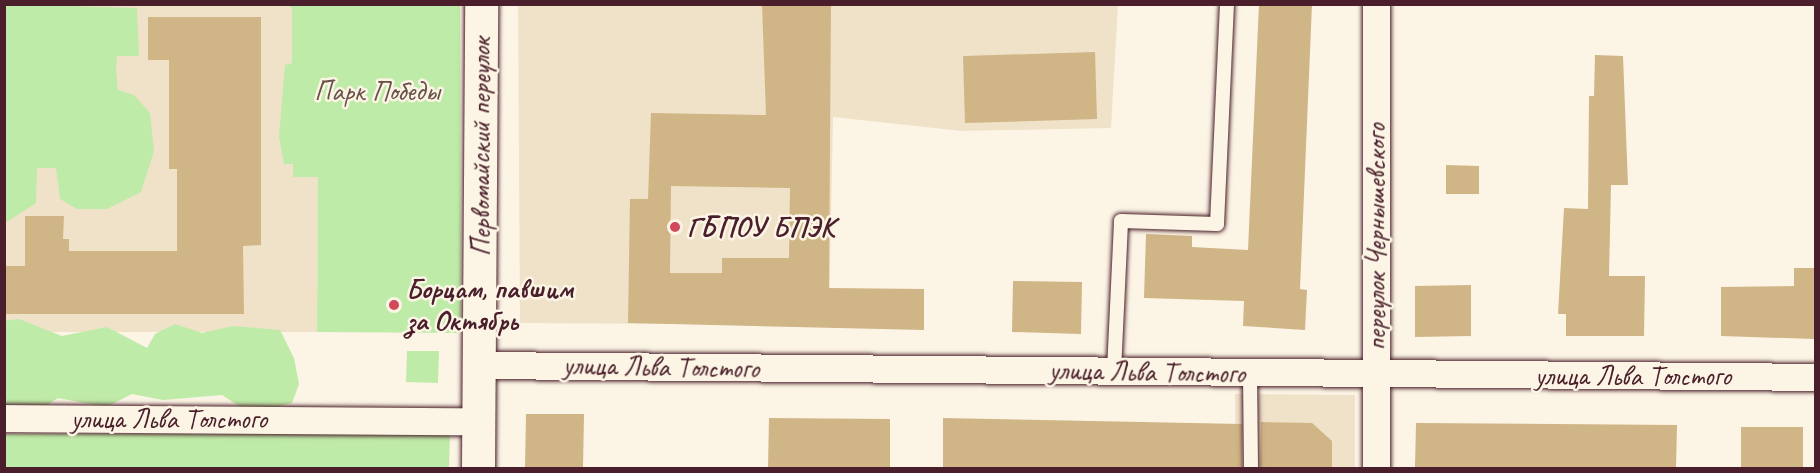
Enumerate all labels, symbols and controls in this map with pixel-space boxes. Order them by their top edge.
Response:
street label: Первомайский переулок [464,38,498,256]
park label: Парк Победы [315,74,439,108]
street label: переулок Чернышевского [1359,124,1393,350]
place label: ГБПОУ БПЭК [687,210,834,244]
marker: ГБПОУ БПЭК [668,220,682,234]
place label: Борцам, павшим за Октябрь [406,272,573,338]
marker: Борцам, павшим за Октябрь [387,298,401,312]
street label: улица Льва Толстого [563,348,759,386]
street label: улица Льва Толстого [1049,353,1245,391]
street label: улица Льва Толстого [1535,359,1731,393]
street label: улица Льва Толстого [71,402,267,436]

